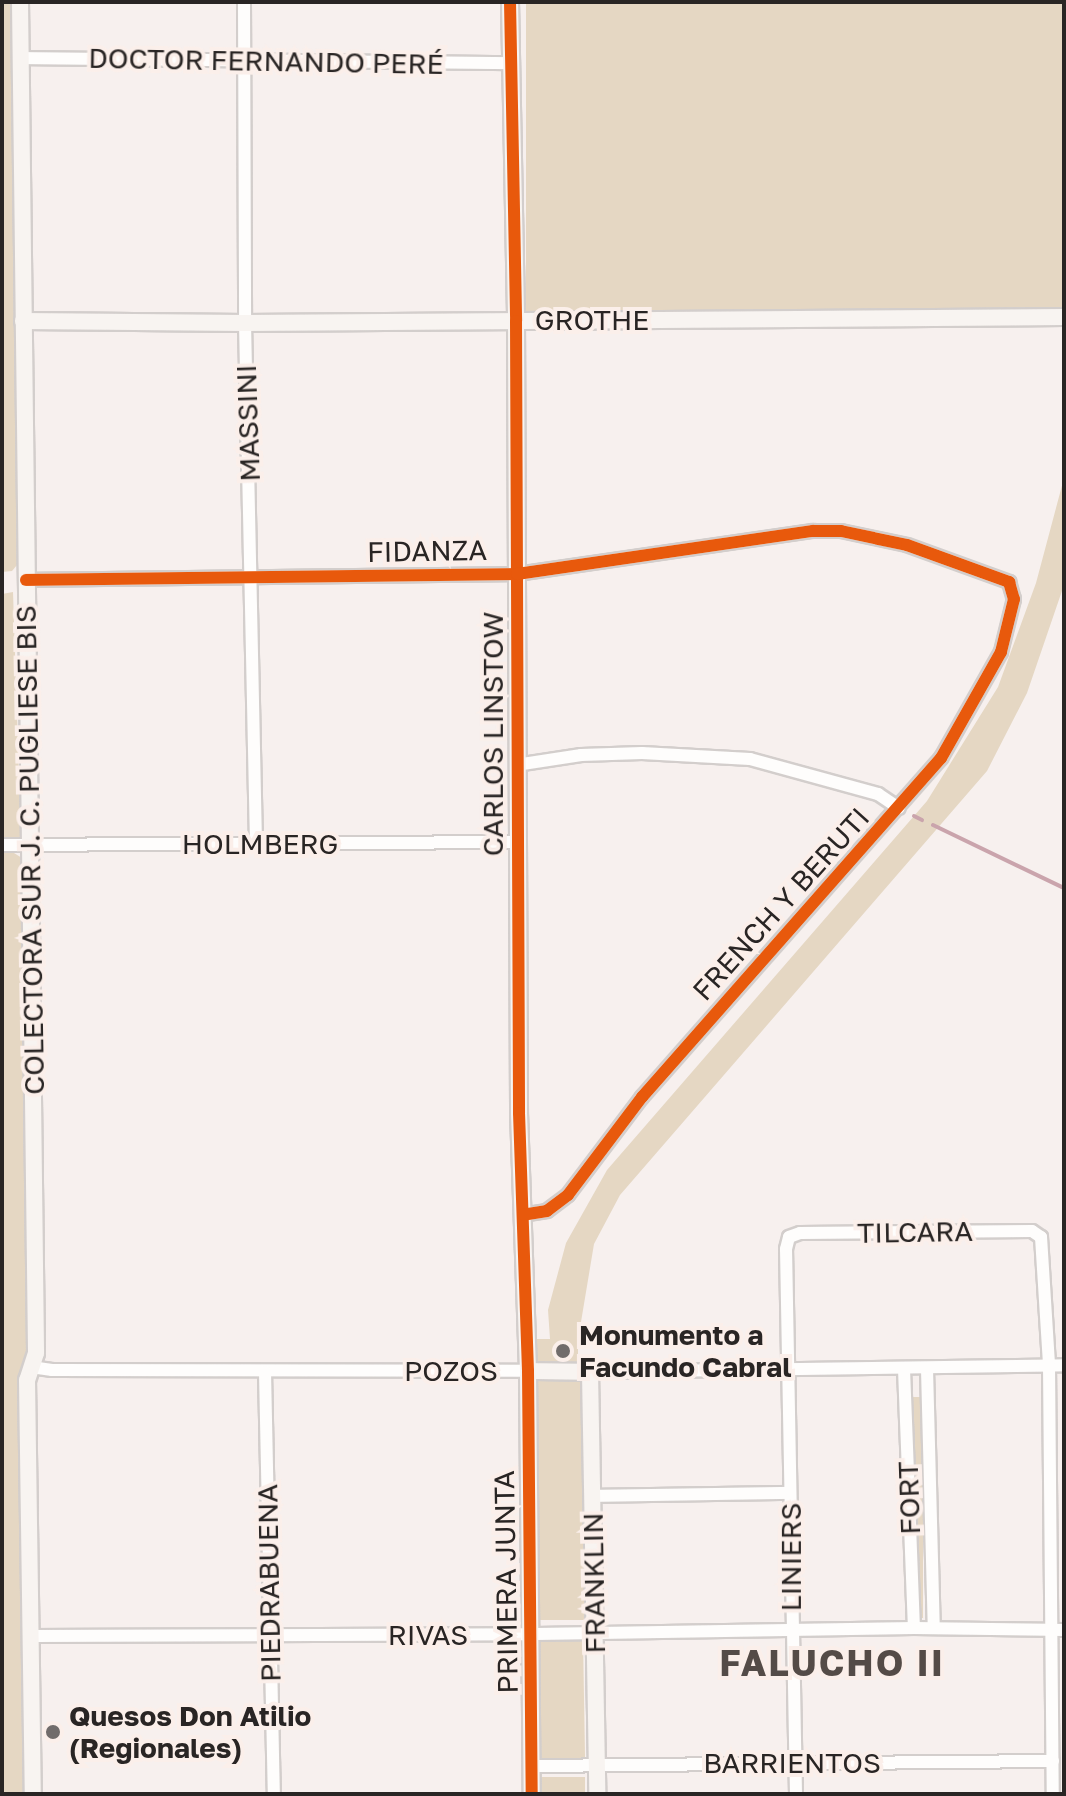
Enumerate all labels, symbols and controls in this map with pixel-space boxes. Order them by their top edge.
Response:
street label: DOCTOR FERNANDO PERÉ [88,41,444,81]
street label: GROTHE [535,303,649,337]
street label: MASSINI [229,364,267,482]
street label: FIDANZA [367,533,487,569]
street label: COLECTORA SUR J. C. PUGLIESE BIS [9,605,51,1095]
street label: CARLOS LINSTOW [476,612,510,856]
street label: FRENCH Y BERUTI [686,801,876,1007]
street label: HOLMBERG [182,827,338,861]
street label: TILCARA [857,1214,973,1250]
place label: Monumento a Facundo Cabral [579,1318,792,1384]
marker: Monumento a Facundo Cabral [554,1342,572,1360]
street label: POZOS [404,1354,498,1388]
street label: FORT [891,1461,927,1535]
street label: PRIMERA JUNTA [487,1470,525,1694]
street label: PIEDRABUENA [250,1484,288,1682]
street label: LINIERS [774,1503,808,1611]
street label: FRANKLIN [576,1512,612,1654]
street label: RIVAS [388,1618,468,1652]
district label: FALUCHO II [719,1641,945,1685]
place label: Quesos Don Atilio (Regionales) [69,1699,311,1765]
marker: Quesos Don Atilio (Regionales) [44,1723,62,1741]
street label: BARRIENTOS [703,1746,881,1780]

